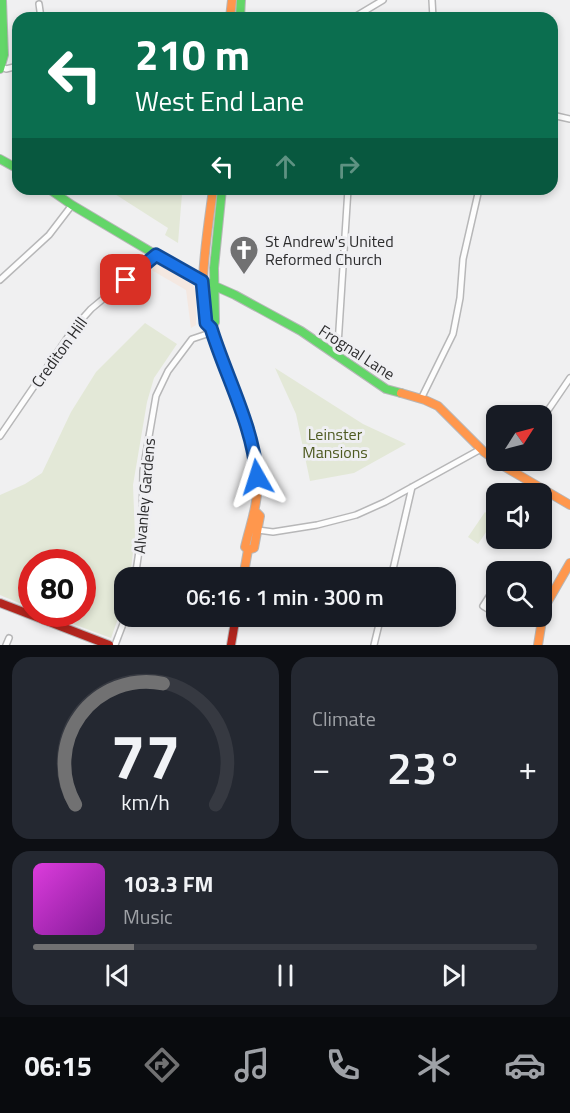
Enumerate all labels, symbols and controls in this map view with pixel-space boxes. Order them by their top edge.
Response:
text: 210 m [135,22,250,86]
icon: left [36,36,114,114]
text: West End Lane [135,80,304,121]
icon: left [206,150,239,183]
icon: ahead [269,150,302,183]
icon: right [332,150,365,183]
place label: St Andrew's United Reformed Church [265,229,394,271]
church icon: St Andrew's United Reformed Church [228,234,260,276]
pin [100,254,151,305]
icon: arrive [109,263,142,296]
street label: Crediton Hill [25,312,93,392]
street label: Frognal Lane [314,318,400,386]
north arrow [486,405,552,471]
map controls [486,405,552,627]
park label: Leinster Mansions [302,422,368,464]
street label: Alvanley Gardens [127,437,161,555]
position arrow [225,445,289,509]
button: sound [486,483,552,549]
speed limit sign: 80 [18,549,96,627]
button: search [486,561,552,627]
text: 06:16 · 1 min · 300 m [186,580,384,614]
text: Climate [312,703,376,734]
text: 77 [111,708,180,803]
text: 23° [387,733,462,801]
text: − [312,743,330,793]
text: + [519,743,537,793]
text: km/h [121,786,170,818]
text: 103.3 FM [123,867,213,901]
text: Music [123,901,173,932]
icon: previous [101,959,134,992]
icon: pause [269,959,302,992]
icon: next [437,959,470,992]
icon: directions [141,1044,183,1086]
icon: music [231,1044,273,1086]
icon: phone [322,1044,364,1086]
icon: climate [413,1044,455,1086]
icon: car [504,1044,546,1086]
text: 06:15 [24,1045,92,1086]

